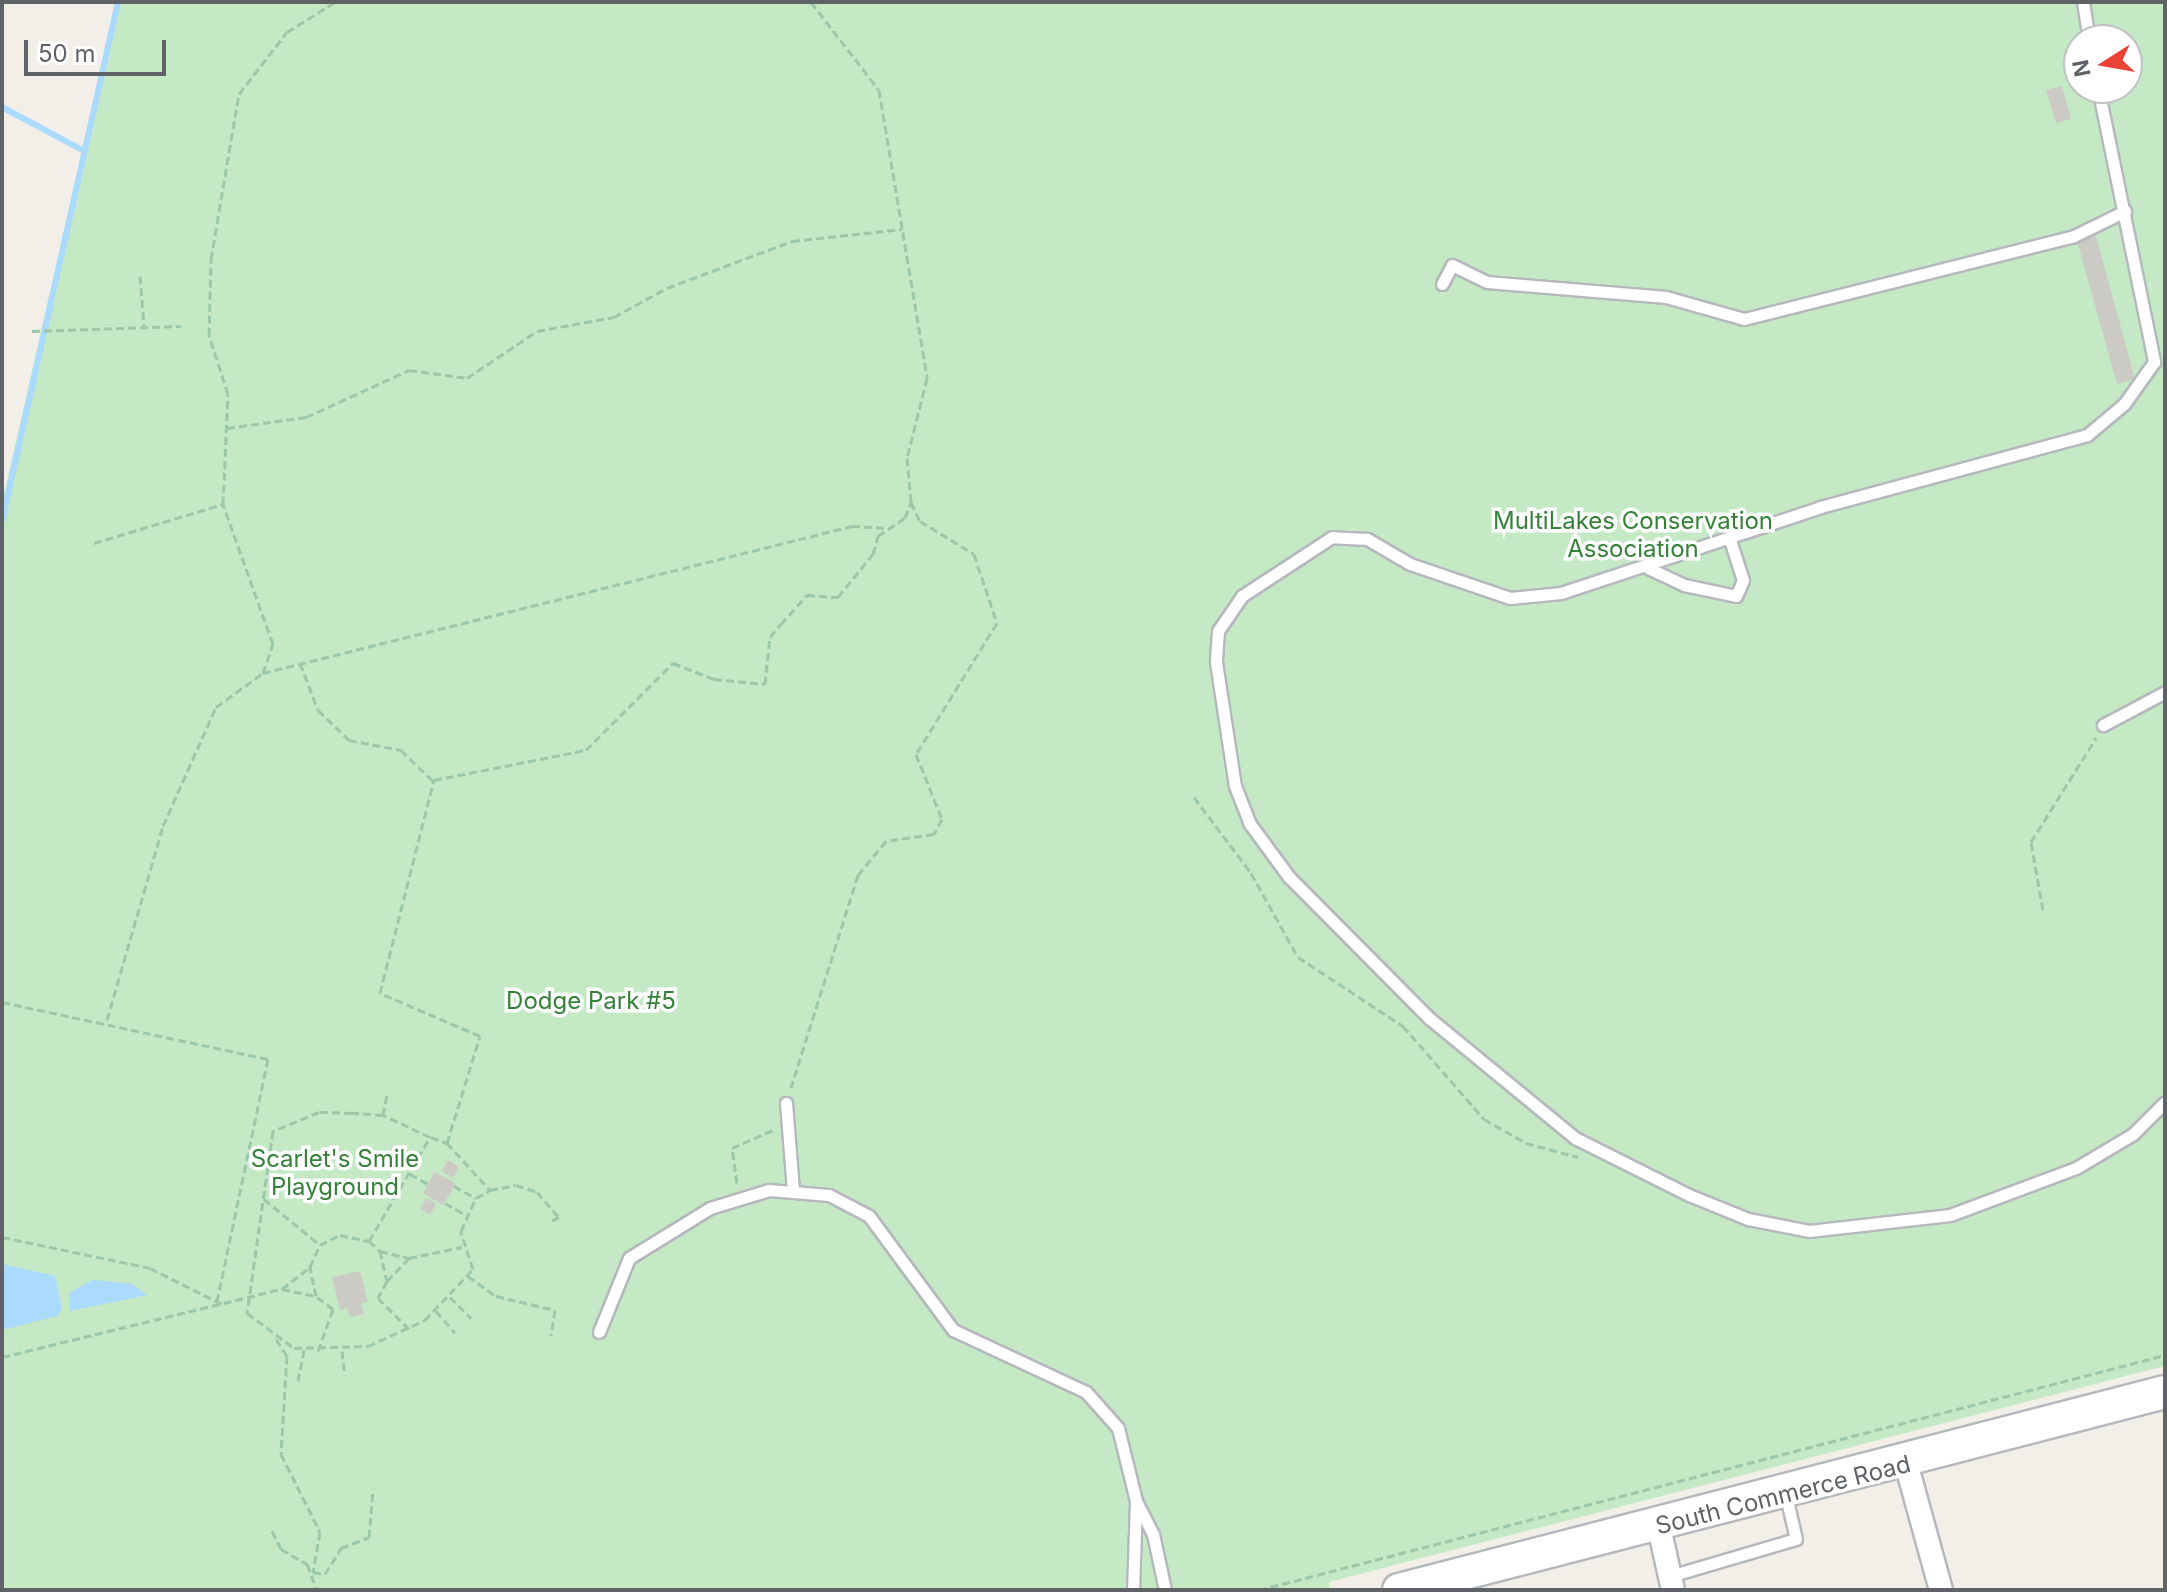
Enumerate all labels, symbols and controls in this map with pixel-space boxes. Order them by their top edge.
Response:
scale bar [28,24,170,74]
north arrow [2063,24,2143,104]
text: 50 m [38,39,96,68]
text: N [2067,57,2096,79]
park label: MultiLakes Conservation Association [1493,507,1773,563]
park label: Dodge Park #5 [506,987,676,1015]
park label: Scarlet's Smile Playground [251,1145,419,1201]
street label: South Commerce Road [1653,1449,1913,1541]

